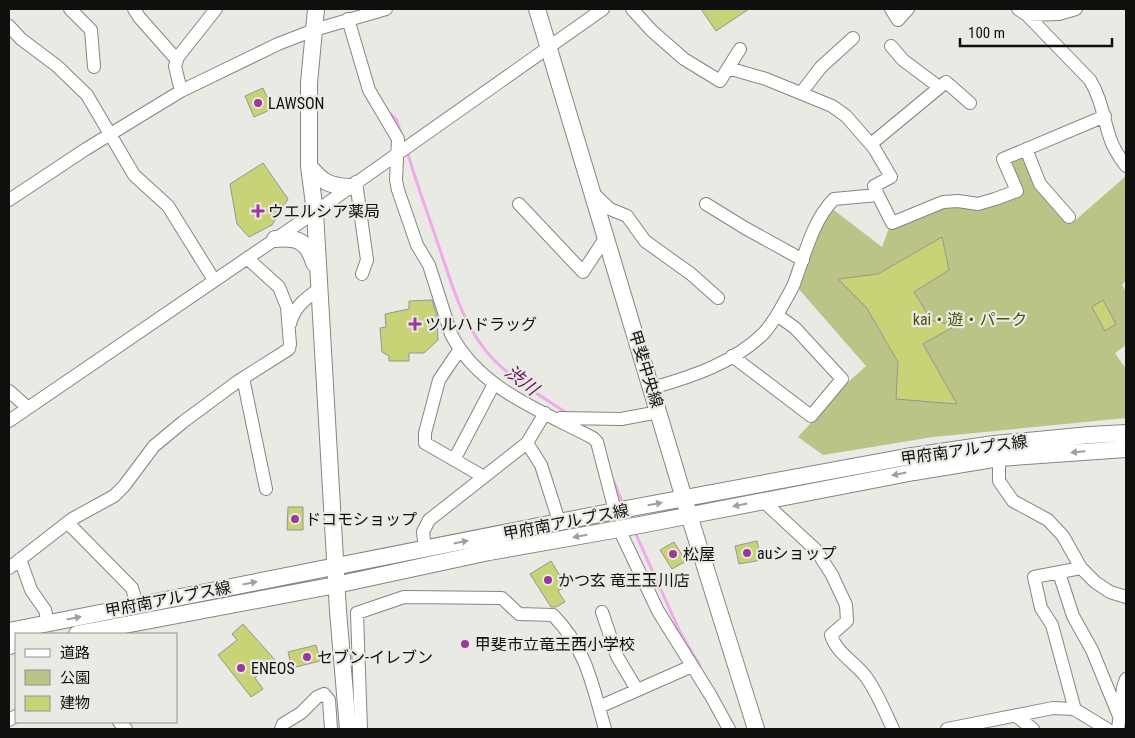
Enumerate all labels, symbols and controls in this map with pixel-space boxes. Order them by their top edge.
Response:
scale bar [960,15,1112,47]
text: 100 m [968,24,1005,42]
place label: LAWSON [268,94,324,113]
marker: LAWSON [252,97,264,109]
place label: ウエルシア薬局 [268,202,380,221]
marker: ウエルシア薬局 [252,205,264,217]
park label: kai・遊・パーク [913,310,1027,329]
place label: ツルハドラッグ [425,315,537,334]
marker: ツルハドラッグ [409,318,421,330]
street label: 甲斐中央線 [625,328,667,410]
water label: 渋川 [501,361,544,401]
street label: 甲府南アルプス線 [899,432,1029,468]
one-way arrow [1069,449,1085,457]
one-way arrow [891,471,907,479]
street label: 甲府南アルプス線 [501,500,631,544]
one-way arrow [647,500,663,508]
one-way arrow [732,501,747,509]
place label: ドコモショップ [305,510,417,529]
marker: ドコモショップ [289,513,301,525]
one-way arrow [572,532,588,540]
one-way arrow [454,538,470,546]
place label: auショップ [757,544,836,563]
place label: 松屋 [683,545,715,564]
marker: auショップ [741,547,753,559]
marker: 松屋 [667,548,679,560]
place label: かつ玄 竜王玉川店 [558,571,690,590]
marker: かつ玄 竜王玉川店 [542,574,554,586]
street label: 甲府南アルプス線 [103,577,233,621]
one-way arrow [243,578,259,586]
one-way arrow [66,613,82,621]
legend [15,633,178,723]
place label: 甲斐市立竜王西小学校 [475,635,635,654]
marker: 甲斐市立竜王西小学校 [459,638,471,650]
text: 道路 [60,644,90,662]
place label: セブン-イレブン [317,648,433,667]
marker: セブン-イレブン [301,651,313,663]
place label: ENEOS [251,659,295,678]
marker: ENEOS [235,662,247,674]
text: 公園 [60,669,90,687]
text: 建物 [60,694,90,712]

